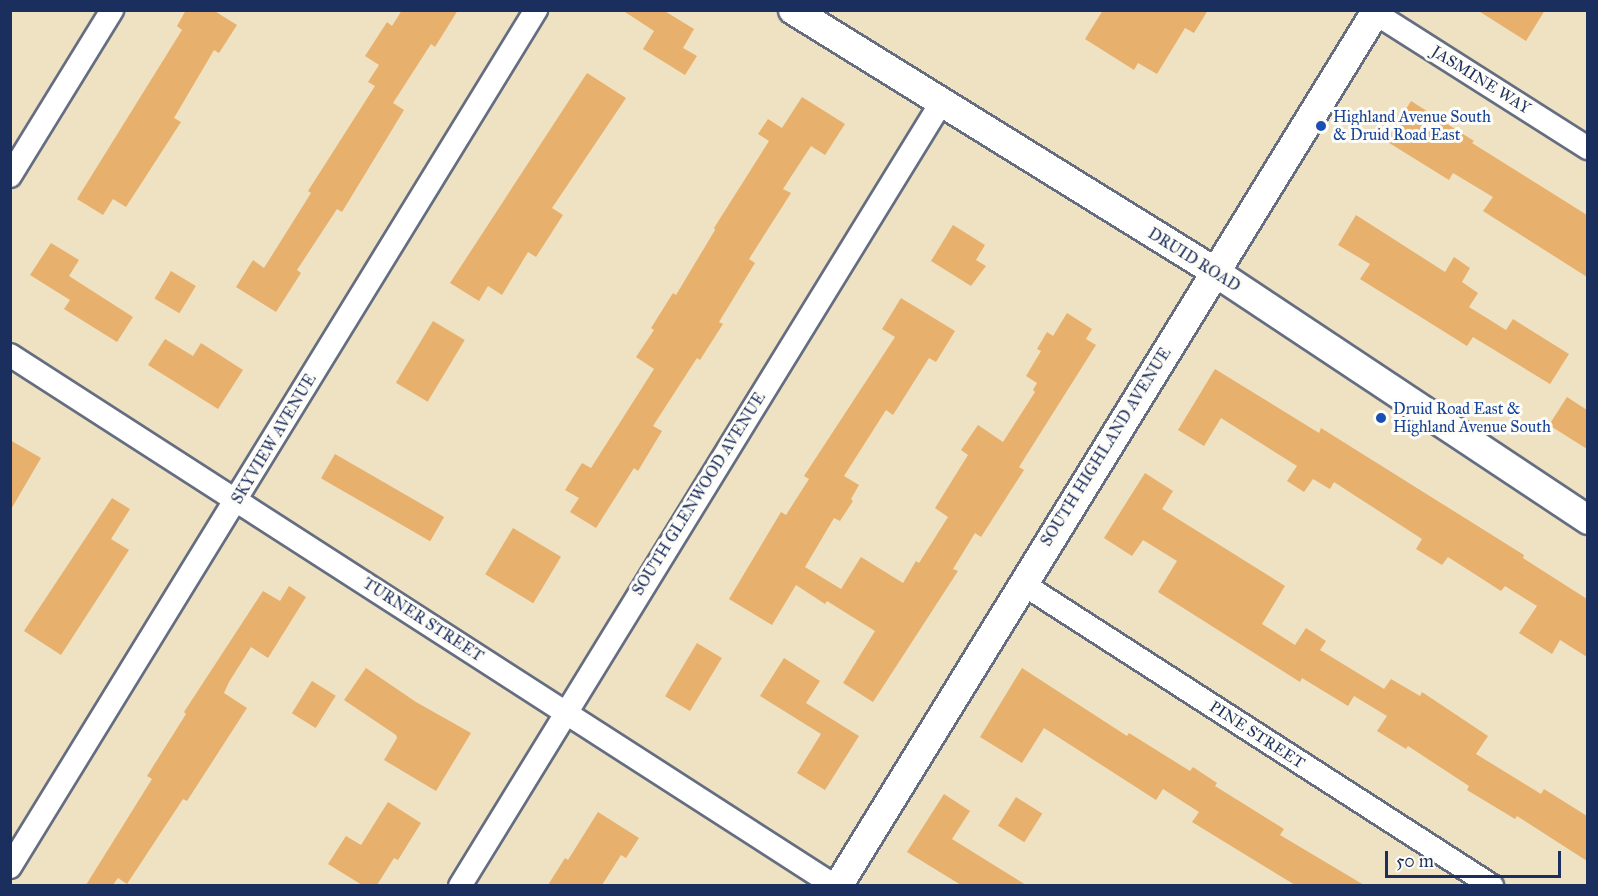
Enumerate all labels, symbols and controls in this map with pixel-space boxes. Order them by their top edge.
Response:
street label: JASMINE WAY [1428,42,1534,118]
place label: Highland Avenue South & Druid Road East [1333,107,1491,145]
marker: Highland Avenue South & Druid Road East [1314,119,1328,133]
street label: DRUID ROAD [1144,224,1244,296]
street label: SOUTH HIGHLAND AVENUE [1037,344,1175,550]
street label: SKYVIEW AVENUE [228,370,320,508]
street label: SOUTH GLENWOOD AVENUE [628,389,770,599]
place label: Druid Road East & Highland Avenue South [1393,399,1551,437]
marker: Druid Road East & Highland Avenue South [1374,411,1388,425]
street label: TURNER STREET [359,574,487,666]
street label: PINE STREET [1206,697,1308,773]
scale bar [1388,839,1564,877]
text: 50 m [1396,850,1434,872]

